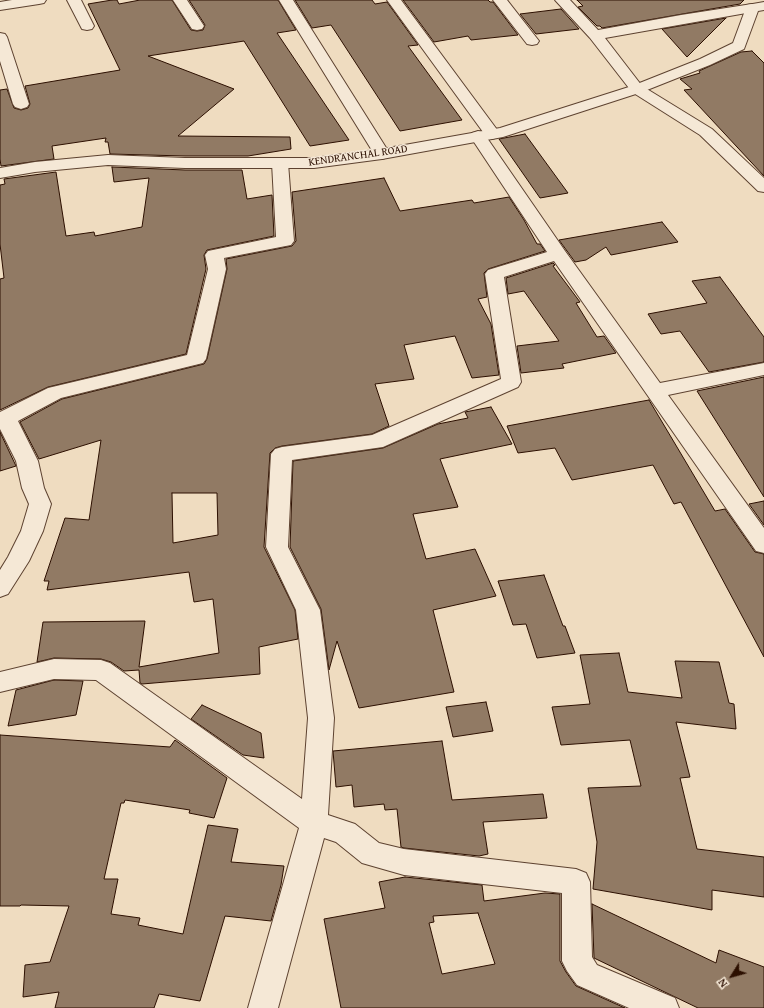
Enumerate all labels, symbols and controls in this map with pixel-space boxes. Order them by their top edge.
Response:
street label: KENDRANCHAL ROAD [308,143,408,169]
north arrow [712,956,752,996]
text: N [714,975,731,991]

